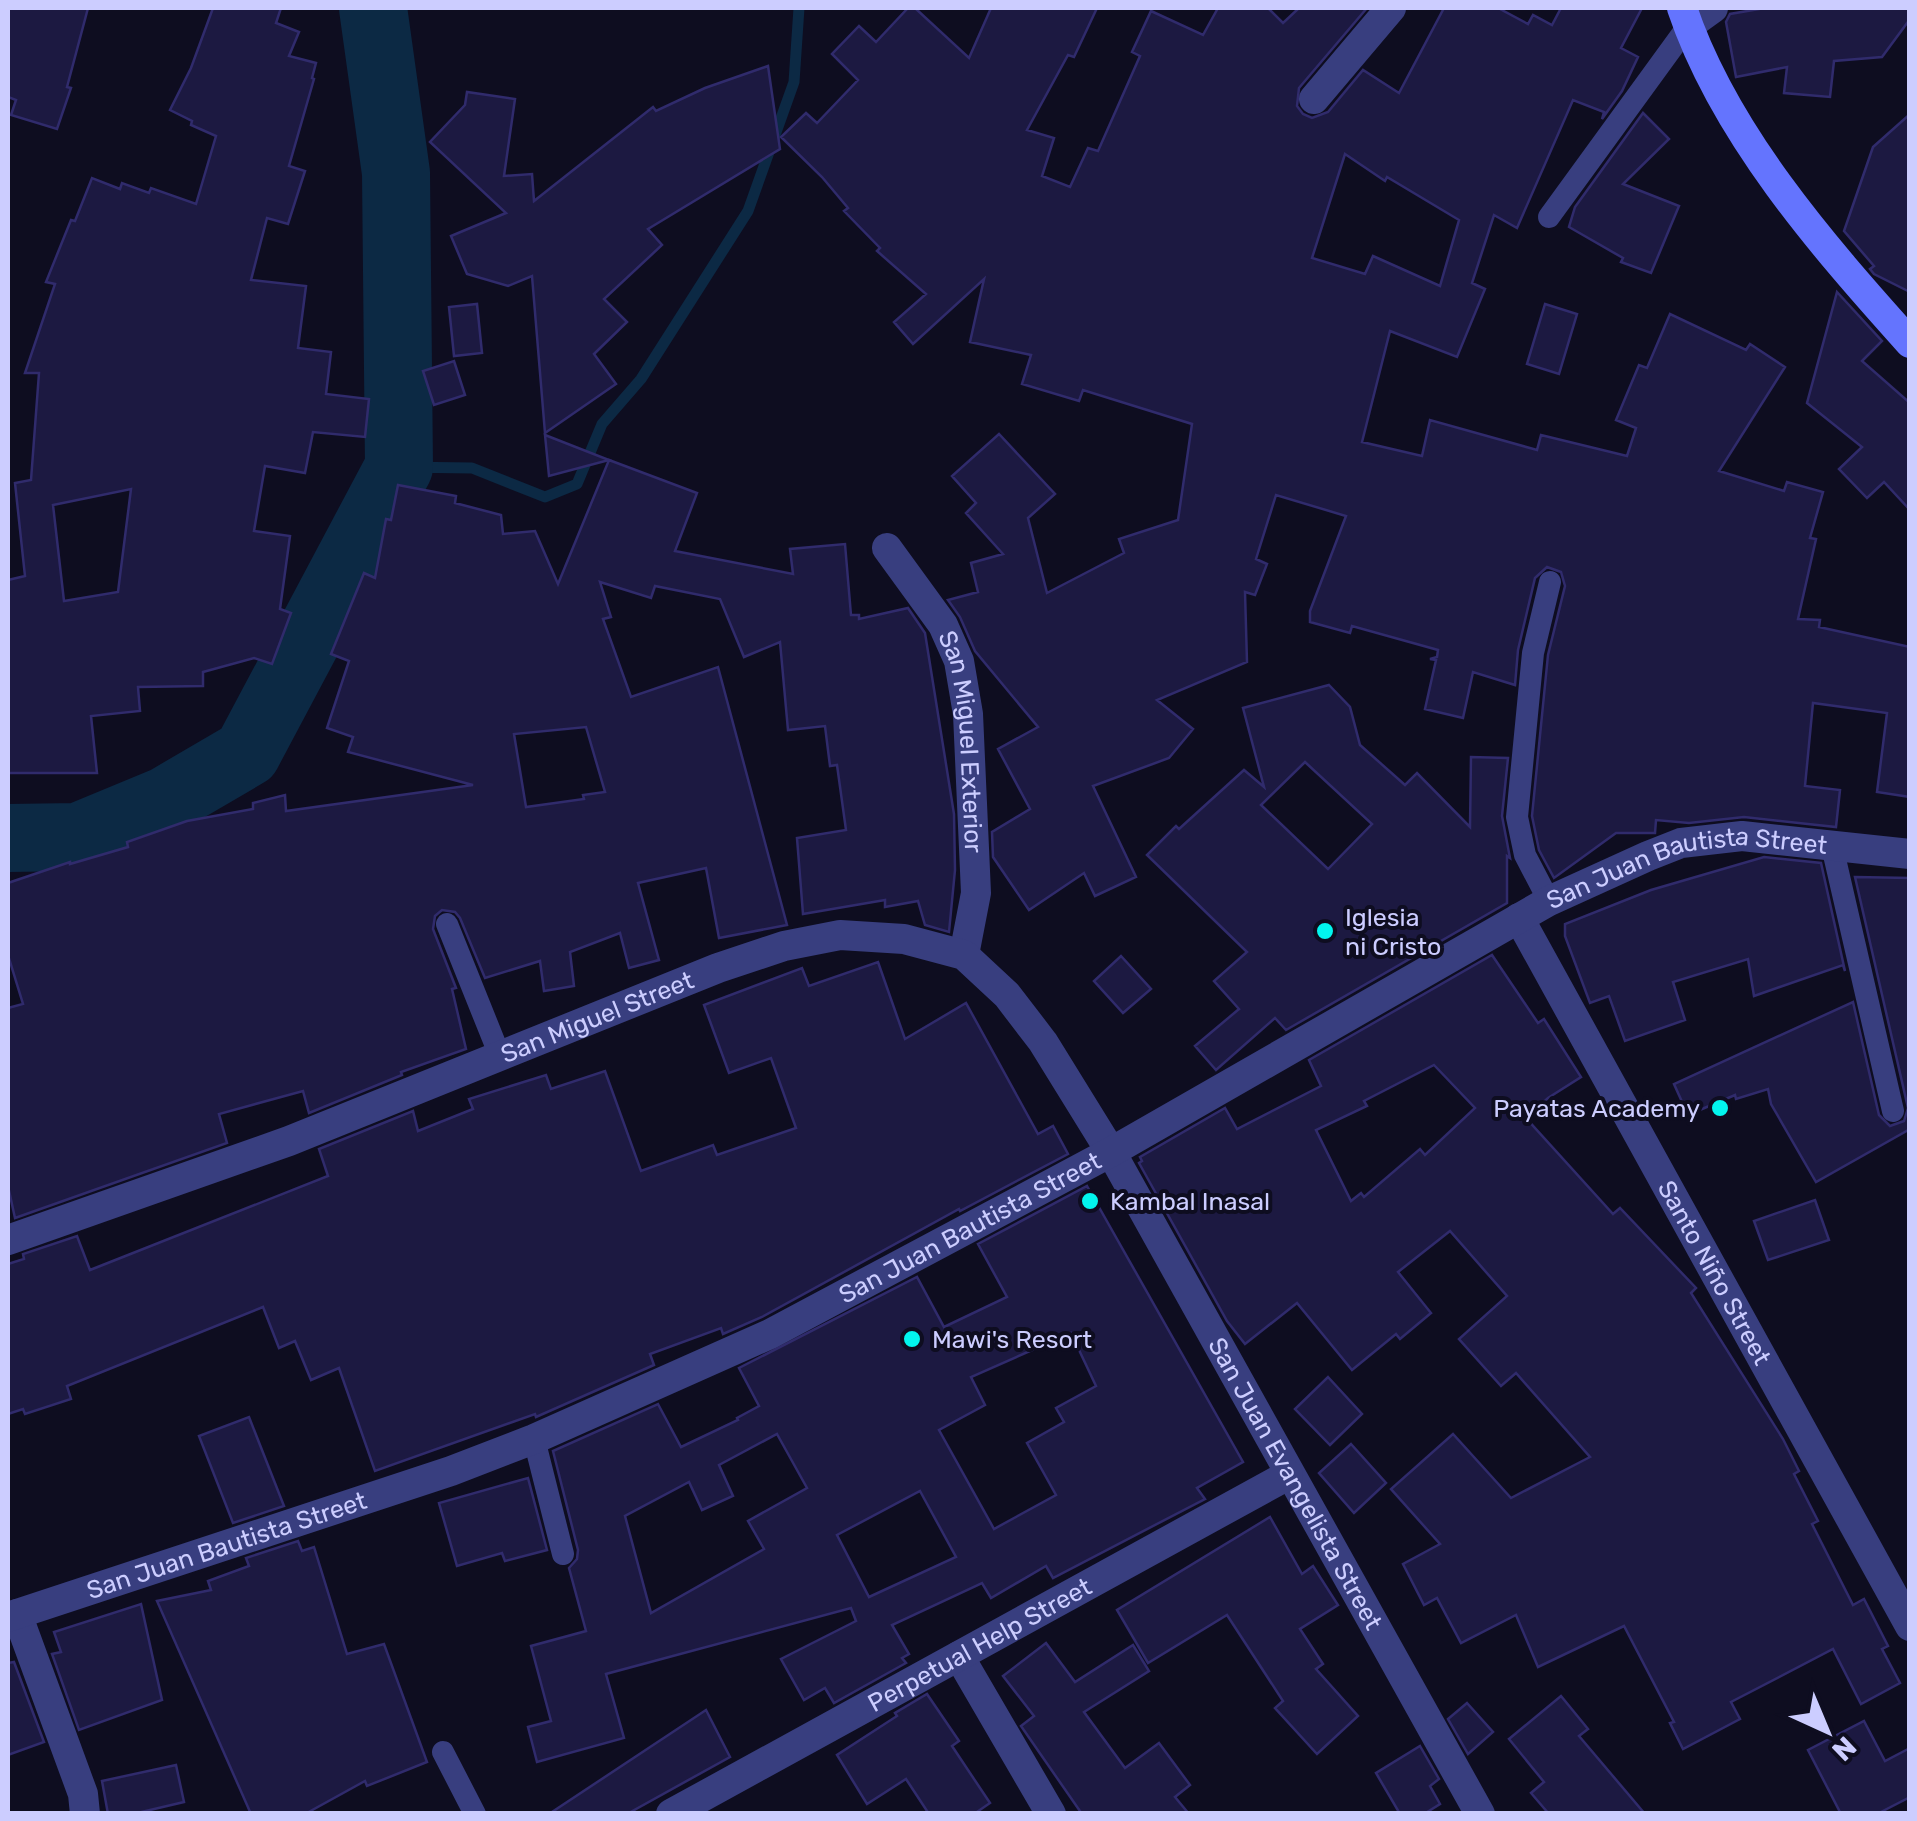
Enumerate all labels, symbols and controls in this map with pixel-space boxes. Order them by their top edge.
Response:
street label: San Miguel Exterior [933,626,989,854]
street label: San Juan Bautista Street [1542,821,1829,915]
place label: Iglesia ni Cristo [1345,903,1441,961]
marker: Iglesia ni Cristo [1314,920,1336,942]
street label: San Miguel Street [496,965,698,1069]
place label: Payatas Academy [1493,1094,1700,1123]
marker: Payatas Academy [1709,1097,1731,1119]
street label: San Juan Bautista Street [834,1146,1106,1309]
street label: Santo Niño Street [1652,1175,1777,1370]
place label: Kambal Inasal [1110,1187,1270,1216]
marker: Kambal Inasal [1079,1190,1101,1212]
place label: Mawi's Resort [932,1325,1092,1354]
marker: Mawi's Resort [901,1328,923,1350]
street label: San Juan Evangelista Street [1203,1332,1389,1635]
street label: San Juan Bautista Street [83,1485,370,1605]
street label: Perpetual Help Street [863,1571,1096,1718]
north arrow [1777,1681,1877,1781]
text: N [1825,1730,1863,1767]

